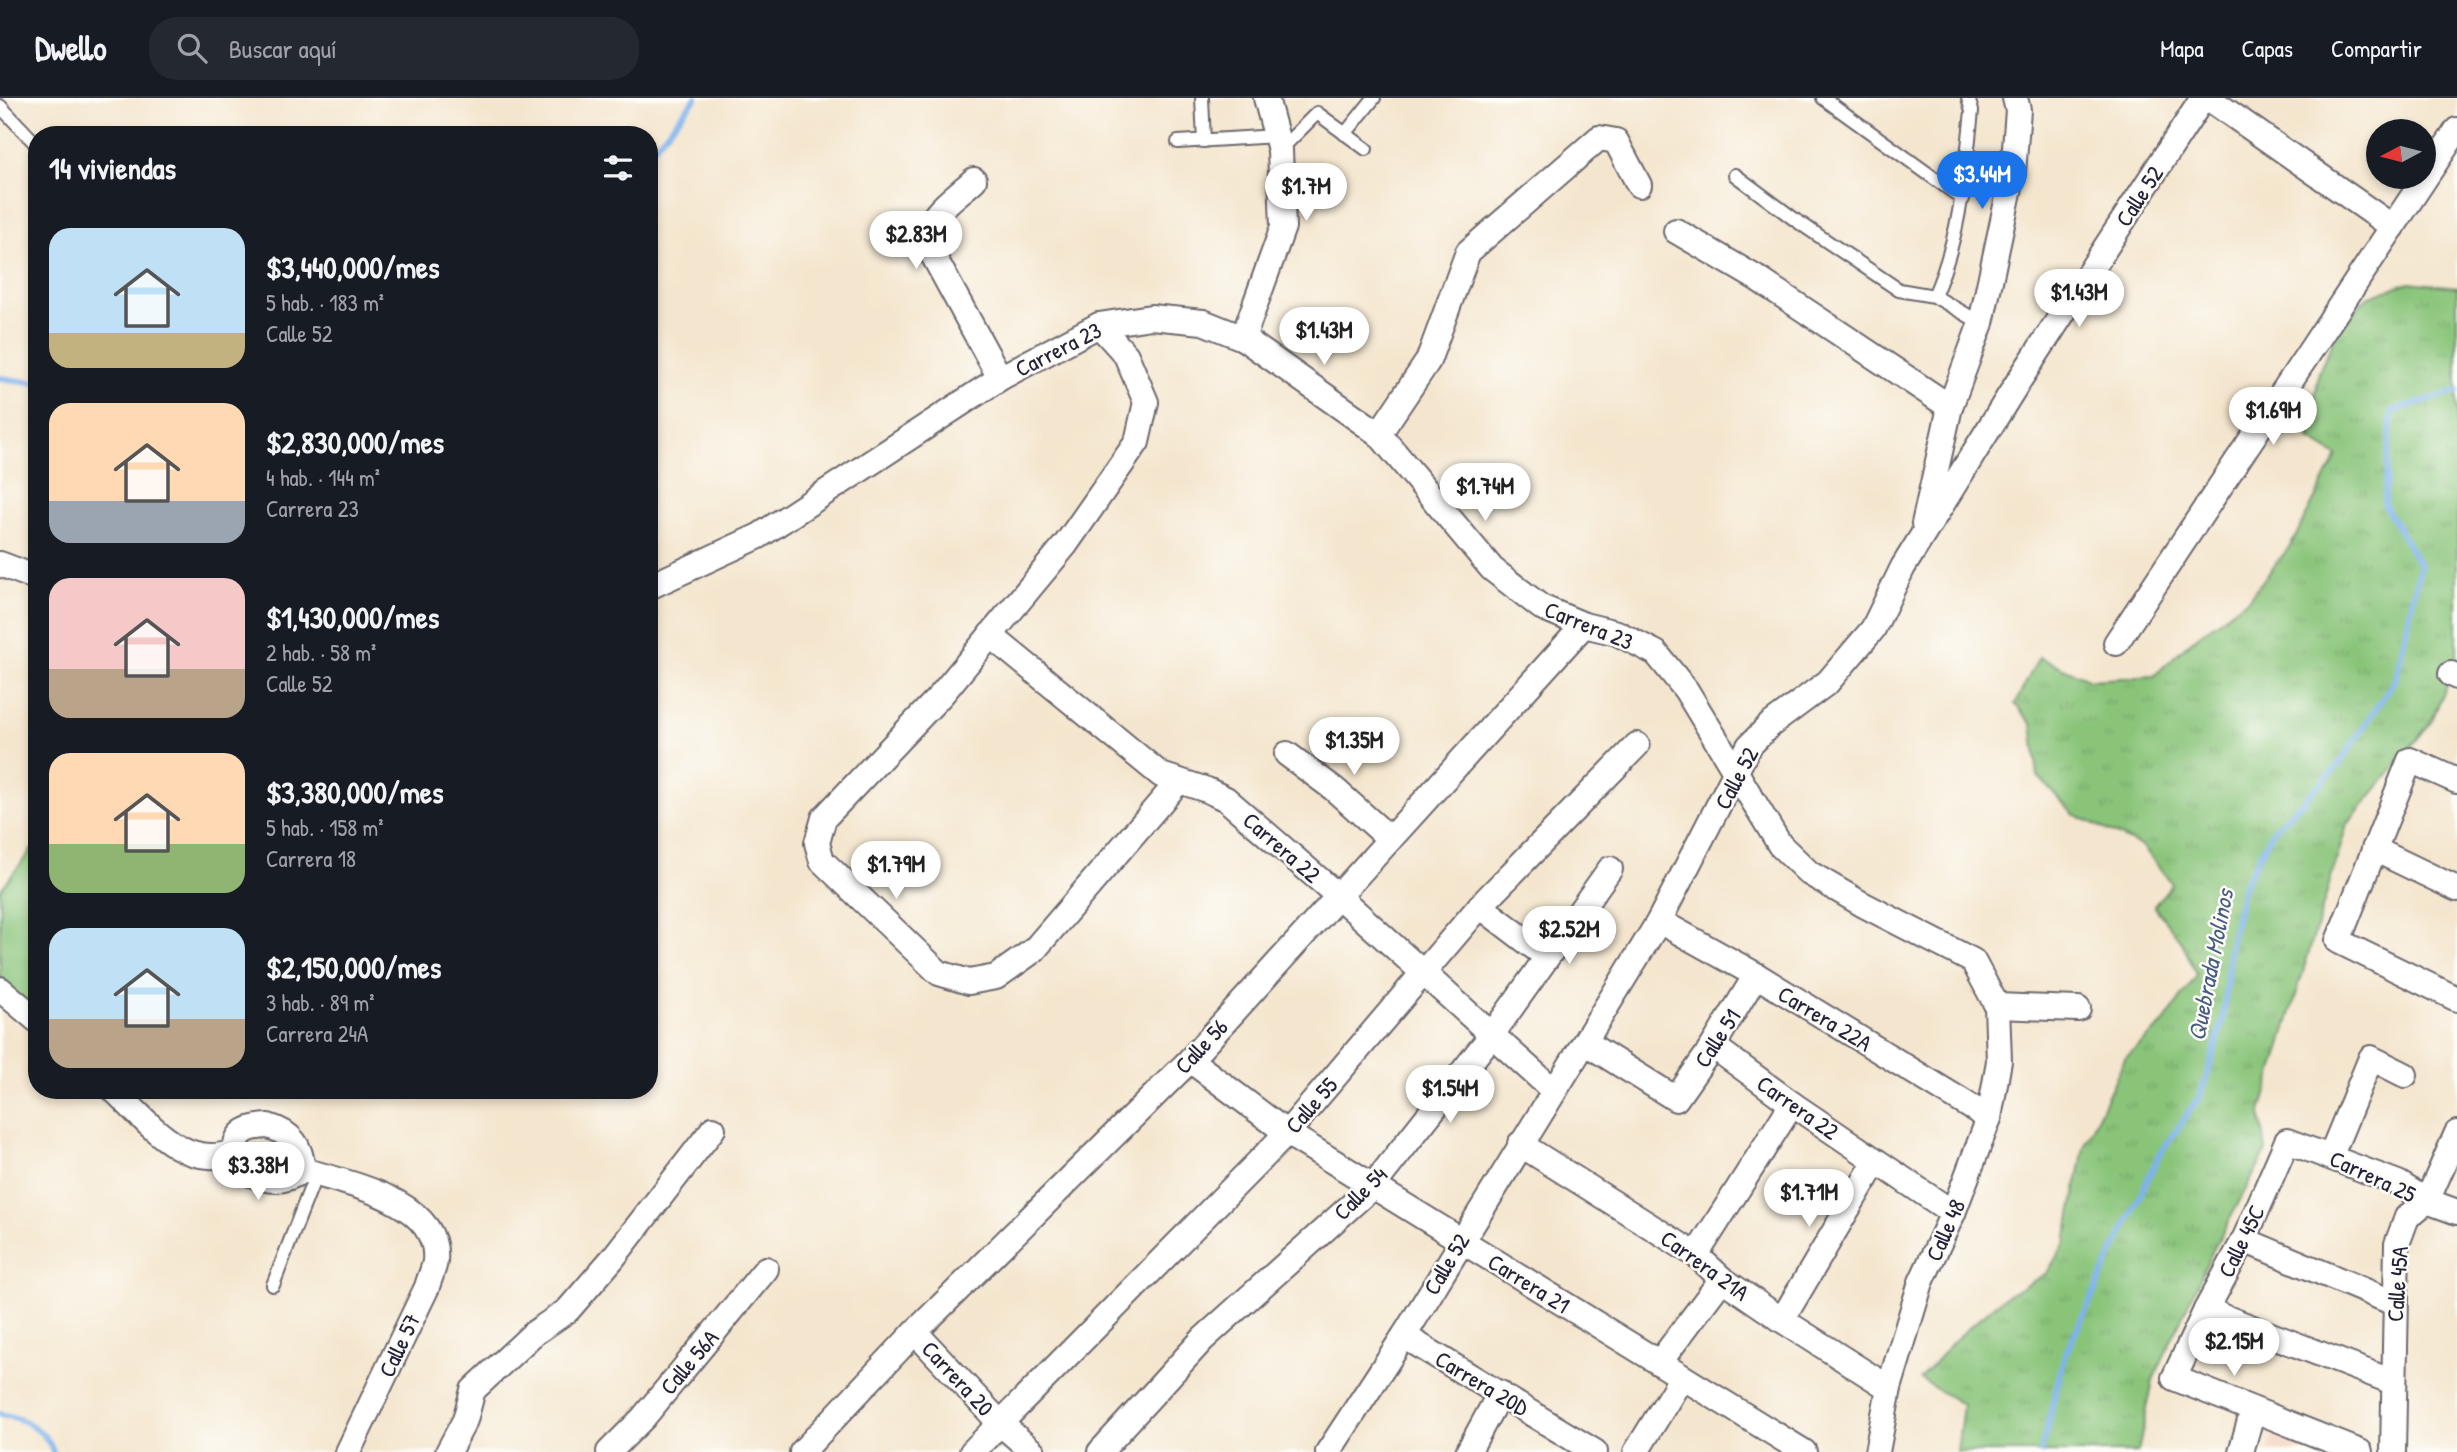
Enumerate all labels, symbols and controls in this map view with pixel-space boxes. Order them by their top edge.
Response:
search box [149,17,639,80]
text: Dwello [35,26,107,70]
icon: search [173,29,211,67]
text: Buscar aquí [229,31,337,66]
text: Mapa [2160,32,2204,64]
text: Capas [2242,32,2293,64]
text: Compartir [2331,32,2422,64]
north arrow [2366,119,2436,189]
map controls [2366,119,2436,189]
text: 14 viviendas [49,148,176,188]
icon: filters [599,149,637,187]
pin: $3.44M [1925,152,2039,211]
text: $3.44M [1953,158,2011,189]
street label: Calle 52 [2108,159,2170,232]
pin: $1.7M [1257,164,1355,223]
text: $1.7M [1281,170,1331,201]
pin: $2.83M [859,212,973,271]
text: $2.83M [885,218,947,249]
text: $3,440,000/mes [266,247,440,287]
icon: home [105,256,189,340]
pin: $1.43M [2022,270,2136,329]
text: $1.43M [2050,276,2108,307]
text: 5 hab. · 183 m² [266,287,384,318]
pin: $1.43M [1267,308,1381,367]
street label: Carrera 23 [1010,314,1106,384]
text: $1.43M [1295,314,1353,345]
text: Calle 52 [266,318,332,349]
pin: $1.69M [2216,388,2330,447]
text: $1.69M [2245,394,2301,425]
text: $2,830,000/mes [266,422,444,462]
icon: home [105,431,189,515]
text: 4 hab. · 144 m² [266,462,380,493]
pin: $1.74M [1428,464,1542,523]
text: $1.74M [1456,470,1514,501]
text: Carrera 23 [266,493,359,524]
street label: Carrera 23 [1540,593,1638,657]
text: $1,430,000/mes [266,597,439,637]
icon: home [105,606,189,690]
text: 2 hab. · 58 m² [266,637,376,668]
text: Calle 52 [266,668,332,699]
pin: $1.35M [1297,718,1411,777]
text: $1.35M [1325,724,1383,755]
street label: Calle 52 [1707,741,1765,815]
text: $3,380,000/mes [266,772,444,812]
icon: home [105,781,189,865]
street label: Carrera 22 [1237,805,1328,889]
text: 5 hab. · 158 m² [266,812,384,843]
pin: $1.79M [839,842,953,901]
text: Carrera 18 [266,843,356,874]
text: $1.79M [867,848,925,879]
water label: Quebrada Molinos [2180,884,2241,1043]
pin: $2.52M [1512,906,1626,966]
text: $2.52M [1538,913,1600,944]
text: $2,150,000/mes [266,947,441,987]
icon: home [105,956,189,1040]
street label: Carrera 22A [1772,978,1878,1058]
text: 3 hab. · 89 m² [266,987,374,1018]
street label: Calle 51 [1687,1003,1747,1073]
street label: Calle 56 [1168,1012,1234,1080]
text: Carrera 24A [266,1018,368,1049]
pin: $1.54M [1393,1066,1507,1125]
street label: Carrera 22 [1751,1068,1845,1147]
street label: Calle 55 [1278,1070,1344,1140]
text: $1.54M [1422,1072,1478,1103]
pin: $3.38M [201,1142,315,1202]
street label: Carrera 25 [2325,1142,2422,1210]
text: $3.38M [228,1149,288,1180]
street label: Calle 54 [1326,1159,1394,1227]
pin: $1.71M [1752,1170,1866,1229]
text: $1.71M [1780,1176,1838,1207]
street label: Calle 48 [1918,1194,1972,1266]
street label: Calle 45C [2210,1200,2272,1282]
street label: Carrera 21A [1655,1222,1755,1308]
street label: Calle 52 [1416,1227,1477,1300]
street label: Calle 45A [2379,1245,2415,1323]
street label: Carrera 21 [1482,1246,1576,1320]
street label: Calle 57 [371,1308,427,1382]
pin: $2.15M [2177,1318,2291,1378]
street label: Calle 56A [653,1323,725,1401]
text: $2.15M [2204,1325,2264,1356]
street label: Carrera 20 [915,1334,1001,1422]
street label: Carrera 20D [1430,1343,1534,1423]

